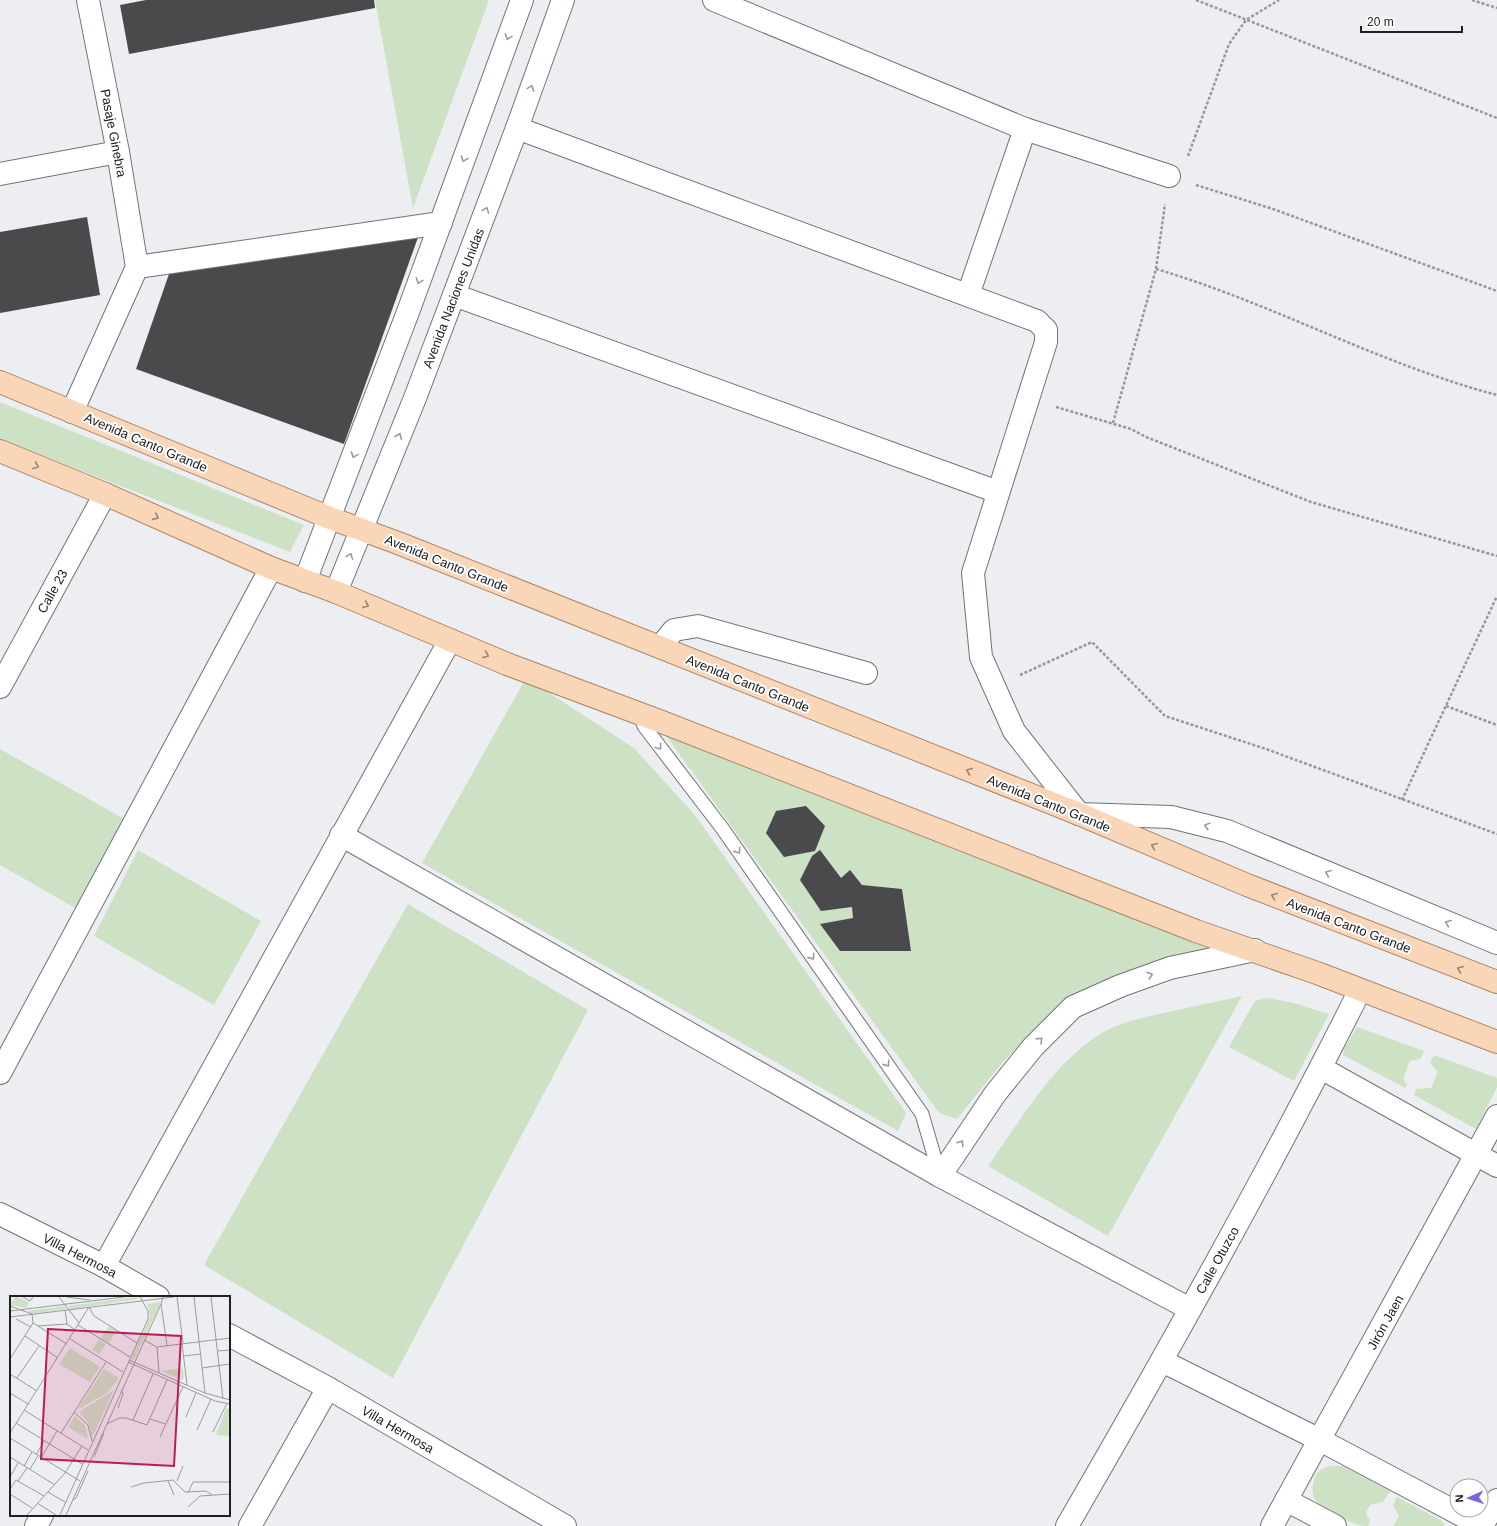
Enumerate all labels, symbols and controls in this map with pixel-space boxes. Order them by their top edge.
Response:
scale bar [1361,8,1462,34]
text: 20 m [1367,15,1394,29]
one-way arrow [505,33,513,40]
one-way arrow [527,85,535,92]
street label: Pasaje Ginebra [98,88,130,179]
one-way arrow [460,155,468,162]
one-way arrow [482,206,490,213]
street label: Avenida Naciones Unidas [420,226,487,370]
one-way arrow [416,277,424,284]
street label: Avenida Canto Grande [82,410,210,475]
one-way arrow [394,432,402,440]
one-way arrow [350,451,358,458]
one-way arrow [32,461,40,469]
one-way arrow [152,512,159,520]
street label: Avenida Canto Grande [383,532,511,595]
one-way arrow [345,552,353,559]
street label: Calle 23 [34,567,71,616]
one-way arrow [361,600,369,608]
one-way arrow [481,650,489,658]
street label: Avenida Canto Grande [684,652,812,715]
one-way arrow [655,743,662,750]
one-way arrow [965,767,972,775]
street label: Avenida Canto Grande [985,772,1113,835]
one-way arrow [1204,822,1211,831]
one-way arrow [1151,843,1159,851]
one-way arrow [733,846,740,853]
one-way arrow [1325,870,1332,878]
one-way arrow [1271,892,1278,900]
street label: Avenida Canto Grande [1285,895,1413,956]
one-way arrow [1445,920,1453,928]
one-way arrow [807,953,814,960]
one-way arrow [1457,965,1464,973]
one-way arrow [1146,972,1153,980]
one-way arrow [1035,1037,1043,1045]
one-way arrow [882,1060,890,1067]
one-way arrow [957,1141,964,1148]
street label: Calle Otuzco [1193,1224,1242,1296]
street label: Villa Hermosa [40,1230,120,1281]
street label: Jirón Jaen [1364,1292,1407,1352]
inset map [10,1296,230,1516]
street label: Villa Hermosa [359,1403,437,1456]
north arrow [1449,1478,1489,1518]
text: N [1453,1494,1465,1503]

